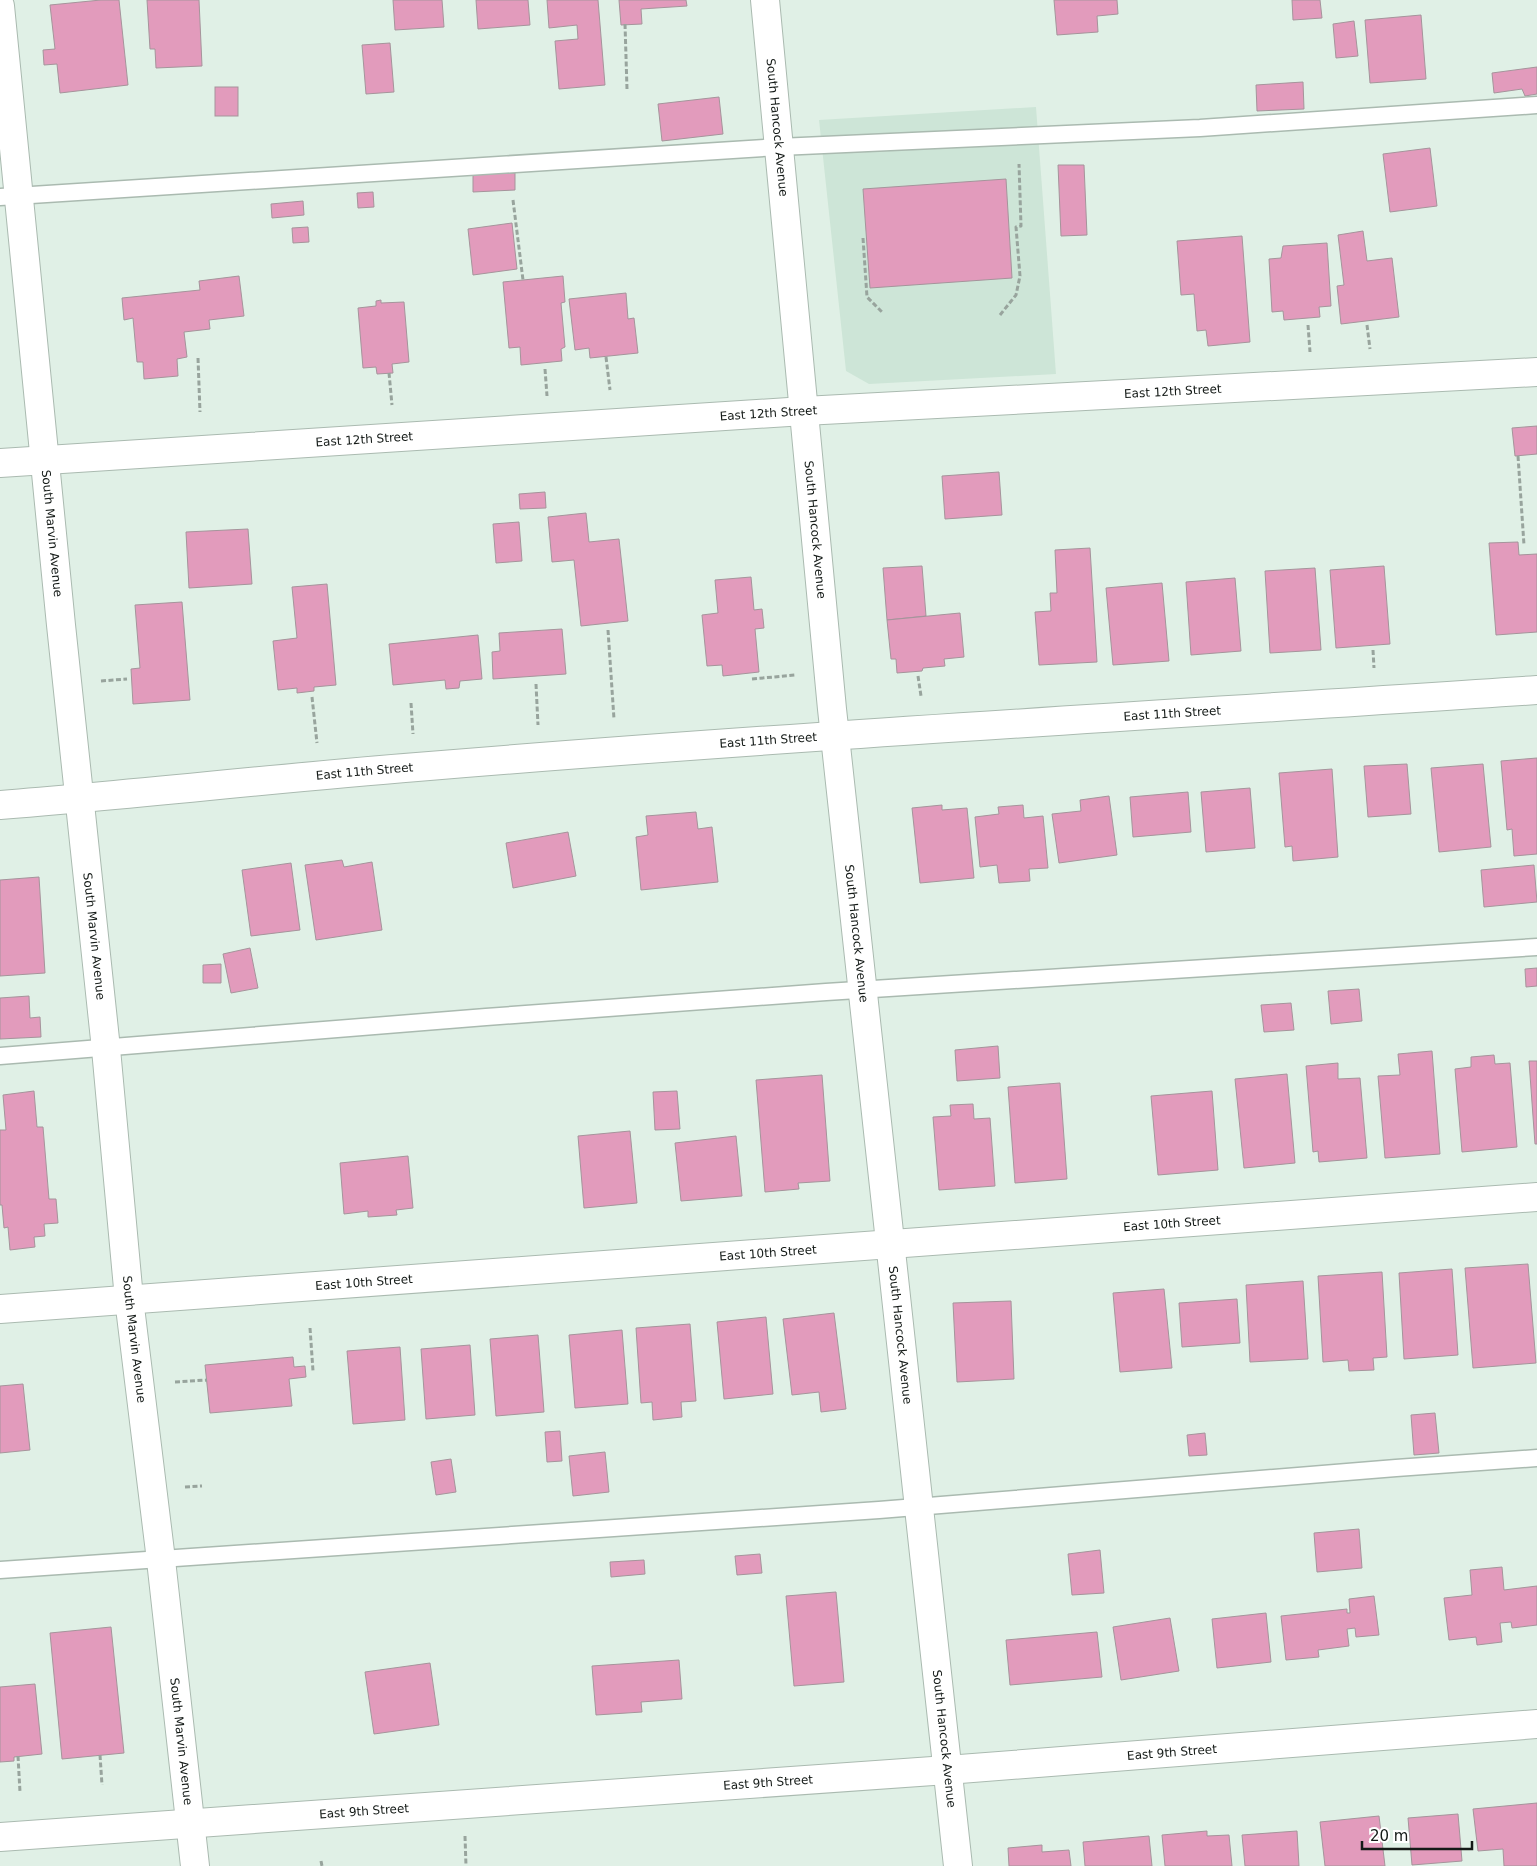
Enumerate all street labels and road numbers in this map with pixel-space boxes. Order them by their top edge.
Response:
street label: South Hancock Avenue [764,58,791,197]
street label: East 12th Street [1124,382,1222,401]
street label: East 12th Street [719,403,818,423]
street label: East 12th Street [315,429,414,450]
street label: South Hancock Avenue [802,460,829,599]
street label: South Marvin Avenue [39,469,65,598]
street label: East 11th Street [1123,703,1222,724]
street label: East 11th Street [719,730,818,751]
street label: East 11th Street [315,760,414,783]
street label: South Hancock Avenue [842,864,871,1003]
street label: South Marvin Avenue [80,872,108,1001]
street label: East 10th Street [1123,1213,1221,1234]
street label: East 10th Street [719,1242,817,1264]
street label: South Hancock Avenue [886,1265,915,1405]
street label: East 10th Street [315,1272,414,1293]
street label: South Marvin Avenue [120,1275,149,1404]
street label: South Hancock Avenue [930,1669,959,1808]
street label: South Marvin Avenue [167,1677,195,1806]
street label: East 9th Street [1127,1742,1218,1763]
street label: East 9th Street [723,1772,814,1793]
street label: East 9th Street [319,1801,410,1821]

